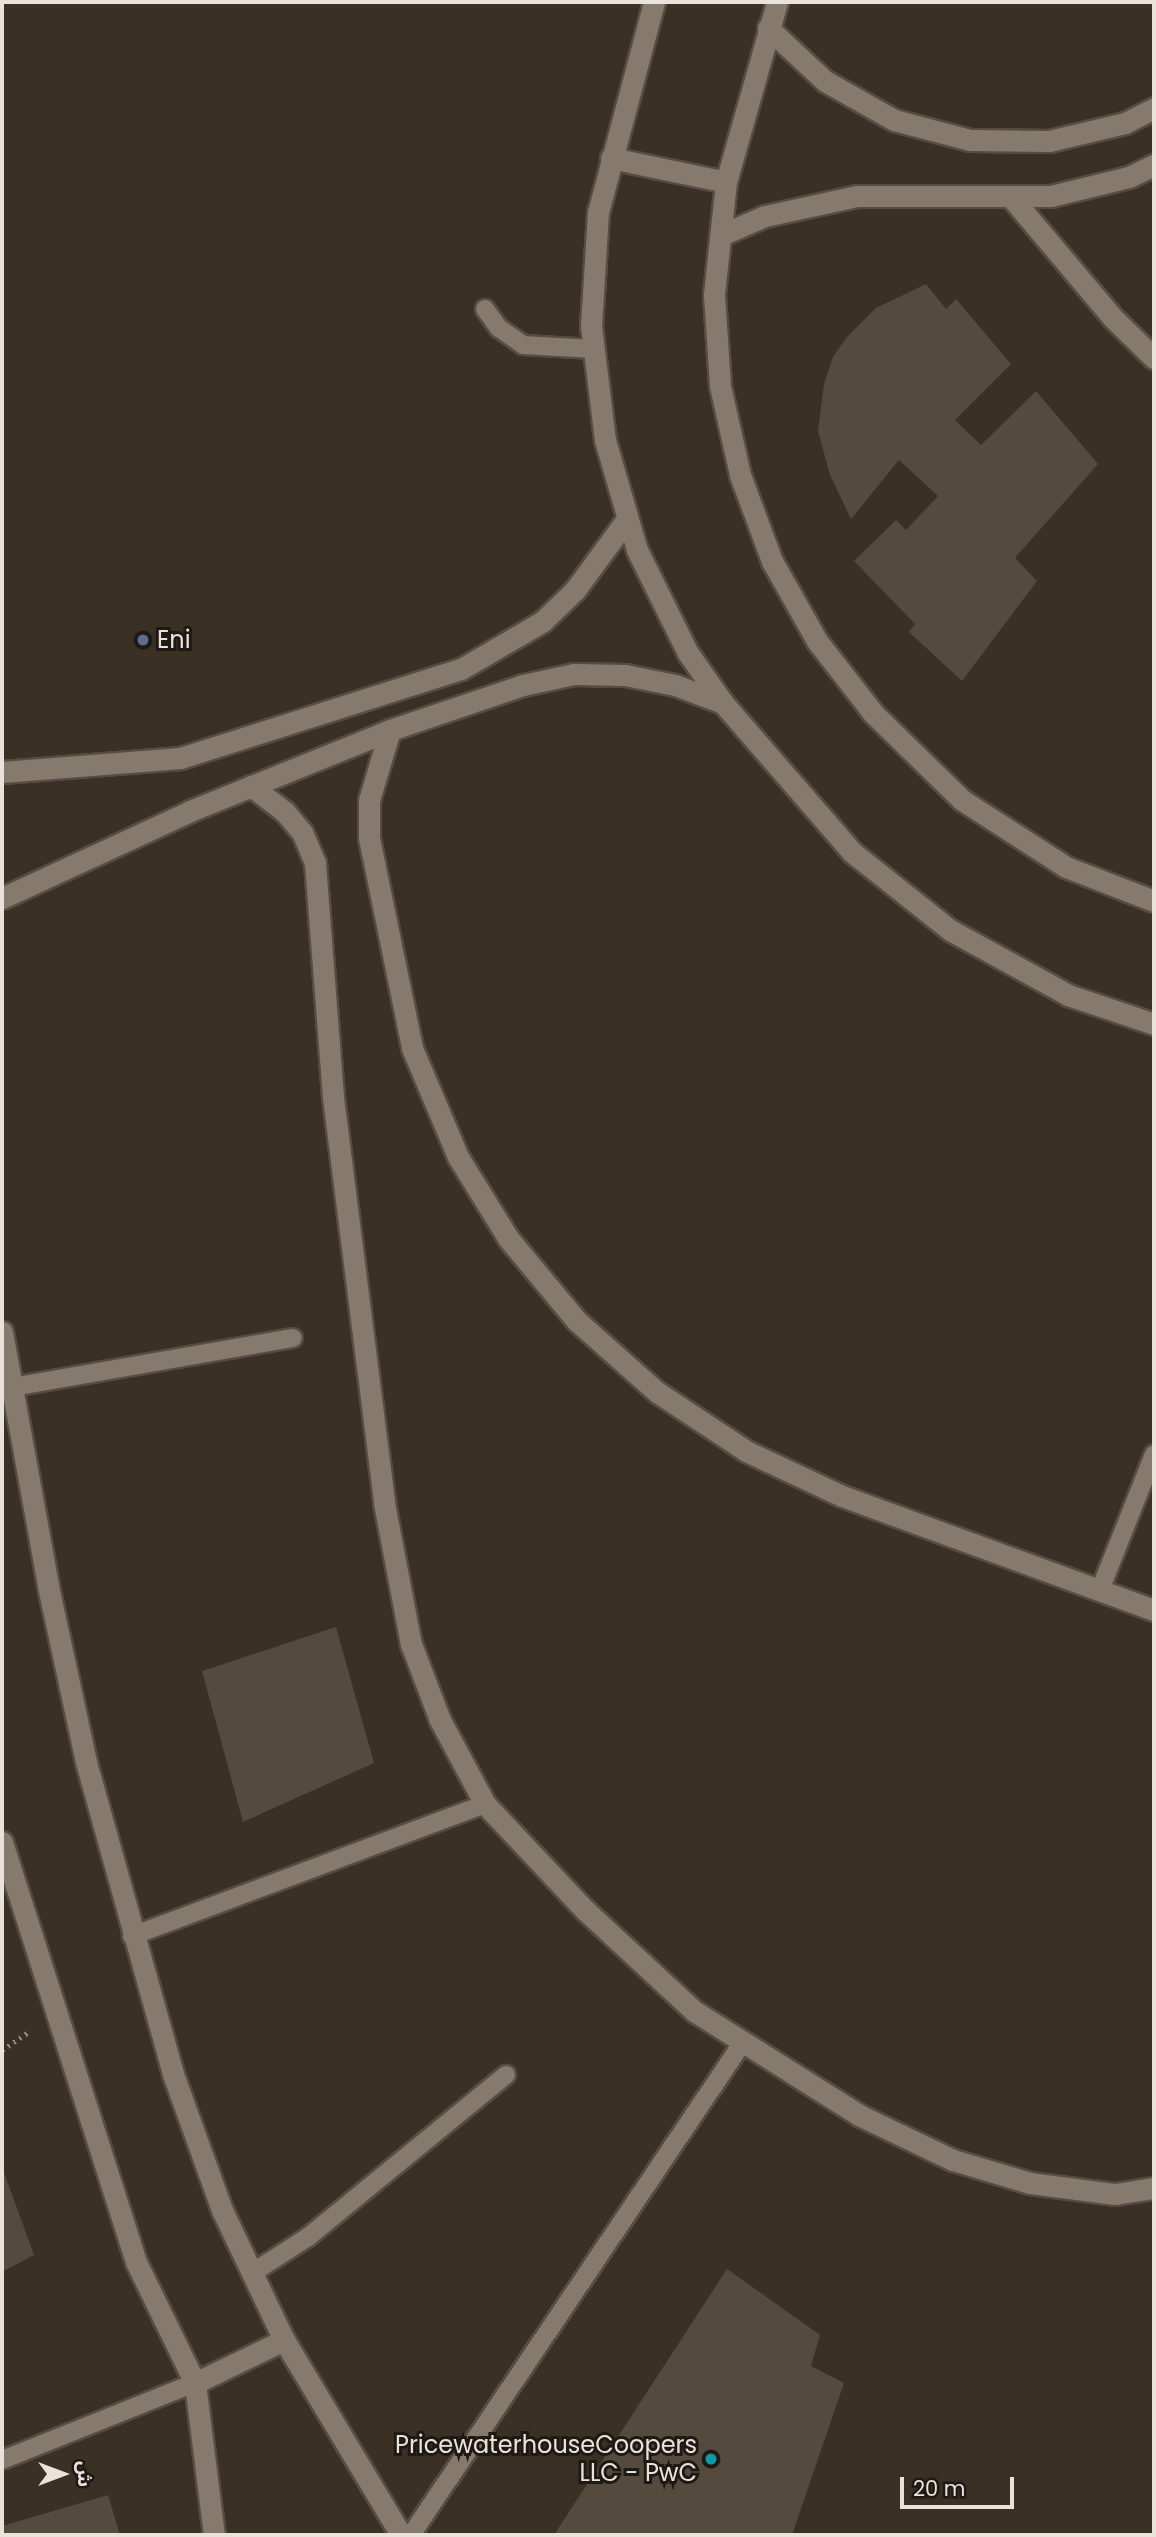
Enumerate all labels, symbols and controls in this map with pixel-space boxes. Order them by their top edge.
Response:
place label: Eni [157,626,191,654]
marker: Eni [135,632,151,648]
place label: PricewaterhouseCoopers LLC - PwC [395,2431,697,2487]
north arrow [28,2439,98,2509]
marker: PricewaterhouseCoopers LLC - PwC [703,2451,719,2467]
text: ش [71,2461,98,2487]
scale bar [904,2464,1018,2508]
text: 20 m [913,2474,966,2503]

